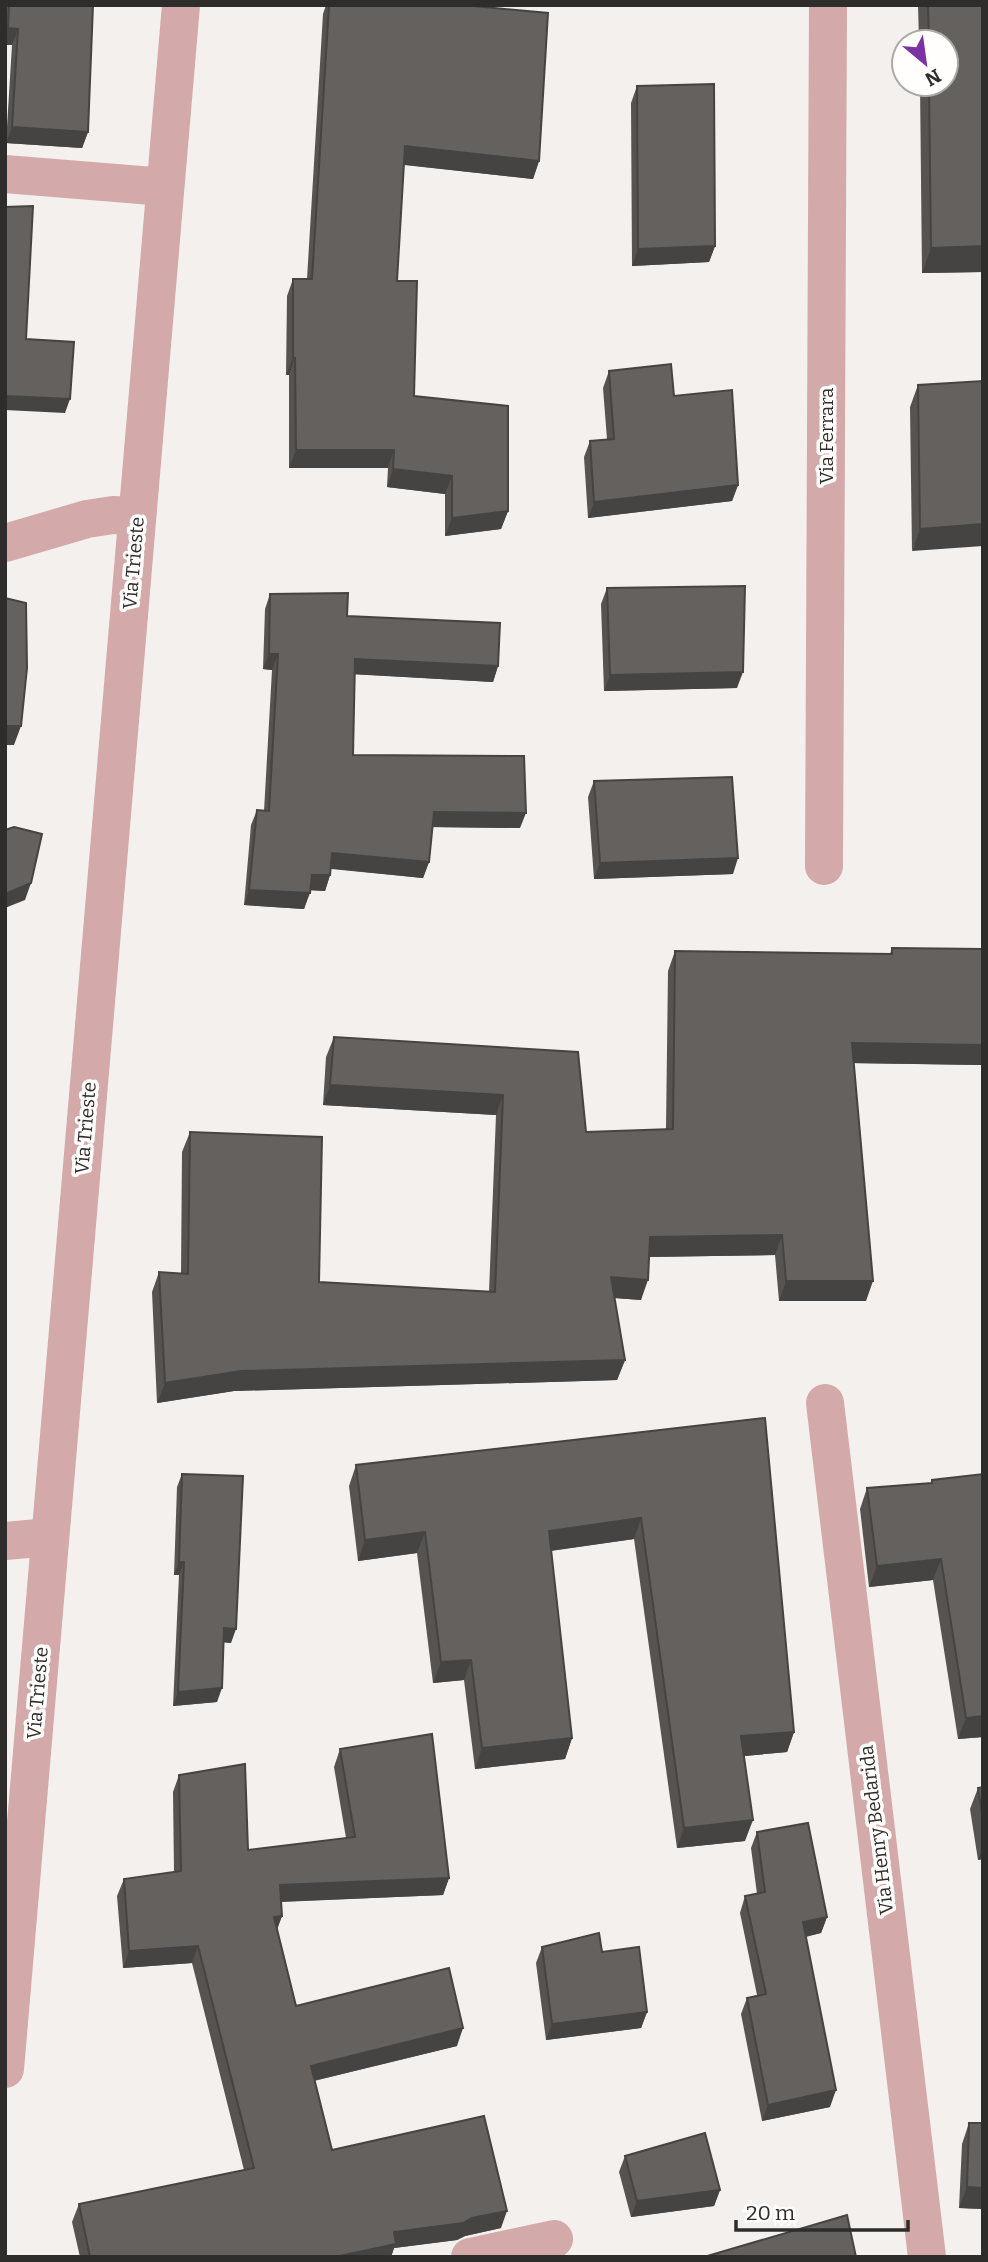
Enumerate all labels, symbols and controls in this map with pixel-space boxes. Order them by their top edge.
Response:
north arrow [890,28,960,98]
text: N [921,64,945,91]
street label: Via Ferrara [815,387,838,484]
street label: Via Trieste [118,516,149,610]
street label: Via Trieste [70,1081,101,1175]
street label: Via Trieste [22,1646,53,1740]
street label: Via Henry Bedarida [855,1743,898,1916]
scale bar [736,2188,908,2232]
text: 20 m [746,2200,795,2226]

